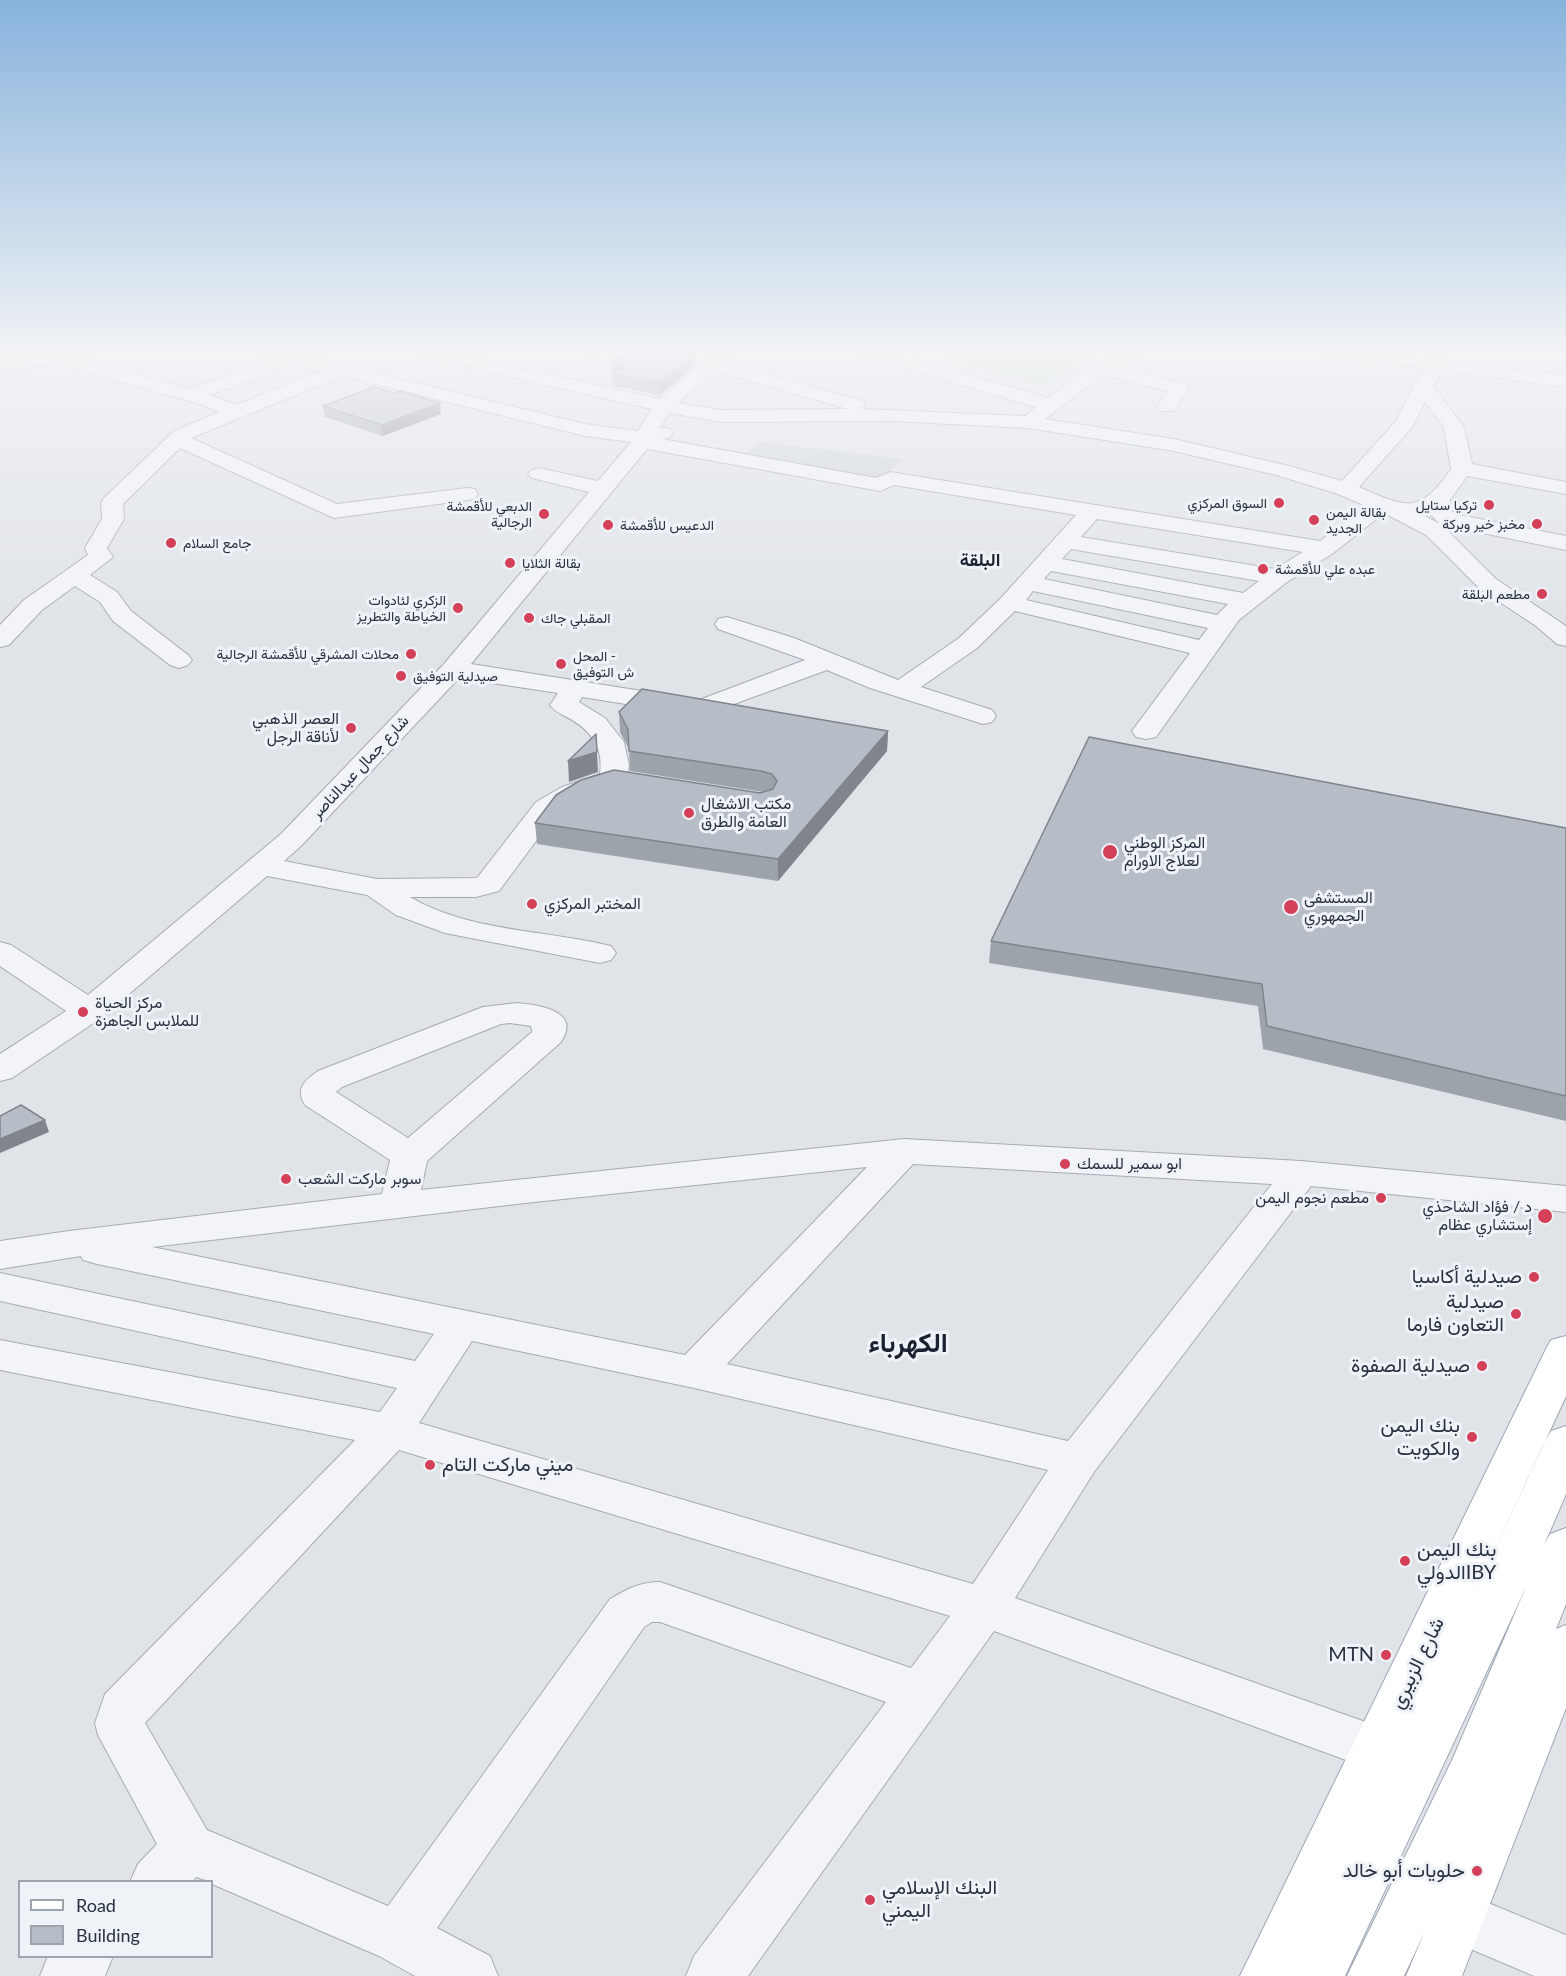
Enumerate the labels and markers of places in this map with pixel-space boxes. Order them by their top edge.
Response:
place label: السوق المركزي [1187,495,1267,511]
marker: السوق المركزي [1272,496,1286,510]
place label: تركيا ستايل [1416,497,1477,513]
place label: الدبعي للأقمشة الرجالية [446,498,532,530]
marker: تركيا ستايل [1482,498,1496,512]
place label: بقالة اليمن الجديد [1326,504,1386,536]
marker: الدبعي للأقمشة الرجالية [537,507,551,521]
marker: بقالة اليمن الجديد [1307,513,1321,527]
place label: مخبز خير وبركة [1442,516,1525,532]
place label: الدعيس للأقمشة [620,517,714,533]
marker: مخبز خير وبركة [1530,517,1544,531]
marker: الدعيس للأقمشة [601,518,615,532]
place label: جامع السلام [183,535,251,551]
marker: جامع السلام [164,536,178,550]
place label: بقالة الثلايا [522,555,581,571]
marker: بقالة الثلايا [503,556,517,570]
place label: عبده علي للأقمشة [1275,561,1375,577]
marker: عبده علي للأقمشة [1256,562,1270,576]
place label: مطعم البلقة [1462,586,1530,602]
marker: مطعم البلقة [1535,587,1549,601]
place label: الزكري لئادوات الخياطة والتطريز [357,592,446,624]
marker: الزكري لئادوات الخياطة والتطريز [451,601,465,615]
place label: المقبلي جاك [541,610,611,626]
marker: المقبلي جاك [522,611,536,625]
place label: محلات المشرقي للأقمشة الرجالية [217,646,399,662]
marker: محلات المشرقي للأقمشة الرجالية [404,647,418,661]
place label: المحل - ش التوفيق [573,648,634,680]
marker: المحل - ش التوفيق [554,657,568,671]
place label: صيدلية التوفيق [413,668,498,684]
marker: صيدلية التوفيق [394,669,408,683]
place label: العصر الذهبي لأناقة الرجل [252,709,339,747]
marker: العصر الذهبي لأناقة الرجل [344,721,358,735]
place label: مكتب الاشغال العامة والطرق [701,794,791,832]
marker: مكتب الاشغال العامة والطرق [682,806,696,820]
place label: المركز الوطني لعلاج الاورام [1124,833,1205,871]
marker: المركز الوطني لعلاج الاورام [1101,843,1119,861]
place label: المستشفى الجمهوري [1304,888,1373,926]
place label: المختبر المركزي [544,894,641,914]
marker: المختبر المركزي [525,897,539,911]
marker: المستشفى الجمهوري [1282,898,1300,916]
place label: مركز الحياة للملابس الجاهزة [95,993,199,1031]
marker: مركز الحياة للملابس الجاهزة [76,1005,90,1019]
place label: ابو سمير للسمك [1077,1154,1182,1174]
marker: ابو سمير للسمك [1058,1157,1072,1171]
place label: سوبر ماركت الشعب [298,1169,421,1189]
marker: سوبر ماركت الشعب [279,1172,293,1186]
place label: مطعم نجوم اليمن [1255,1188,1369,1208]
marker: مطعم نجوم اليمن [1374,1191,1388,1205]
place label: د / فؤاد الشاحذي إستشاري عظام [1422,1197,1532,1235]
marker: د / فؤاد الشاحذي إستشاري عظام [1536,1207,1554,1225]
place label: صيدلية أكاسيا [1412,1265,1522,1289]
marker: صيدلية أكاسيا [1527,1270,1541,1284]
place label: صيدلية التعاون فارما [1407,1290,1504,1337]
marker: صيدلية التعاون فارما [1509,1307,1523,1321]
place label: صيدلية الصفوة [1351,1354,1470,1378]
marker: صيدلية الصفوة [1475,1359,1489,1373]
place label: بنك اليمن والكويت [1381,1414,1460,1461]
marker: بنك اليمن والكويت [1465,1430,1479,1444]
place label: ميني ماركت التام [442,1453,573,1477]
marker: ميني ماركت التام [423,1458,437,1472]
place label: بنك اليمن الدوليIBY [1417,1538,1496,1585]
marker: بنك اليمن الدوليIBY [1398,1554,1412,1568]
place label: MTN [1328,1643,1374,1667]
marker: MTN [1379,1648,1393,1662]
place label: حلويات أبو خالد [1343,1859,1465,1883]
marker: حلويات أبو خالد [1470,1864,1484,1878]
place label: البنك الإسلامي اليمني [882,1876,997,1923]
marker: البنك الإسلامي اليمني [863,1893,877,1907]

